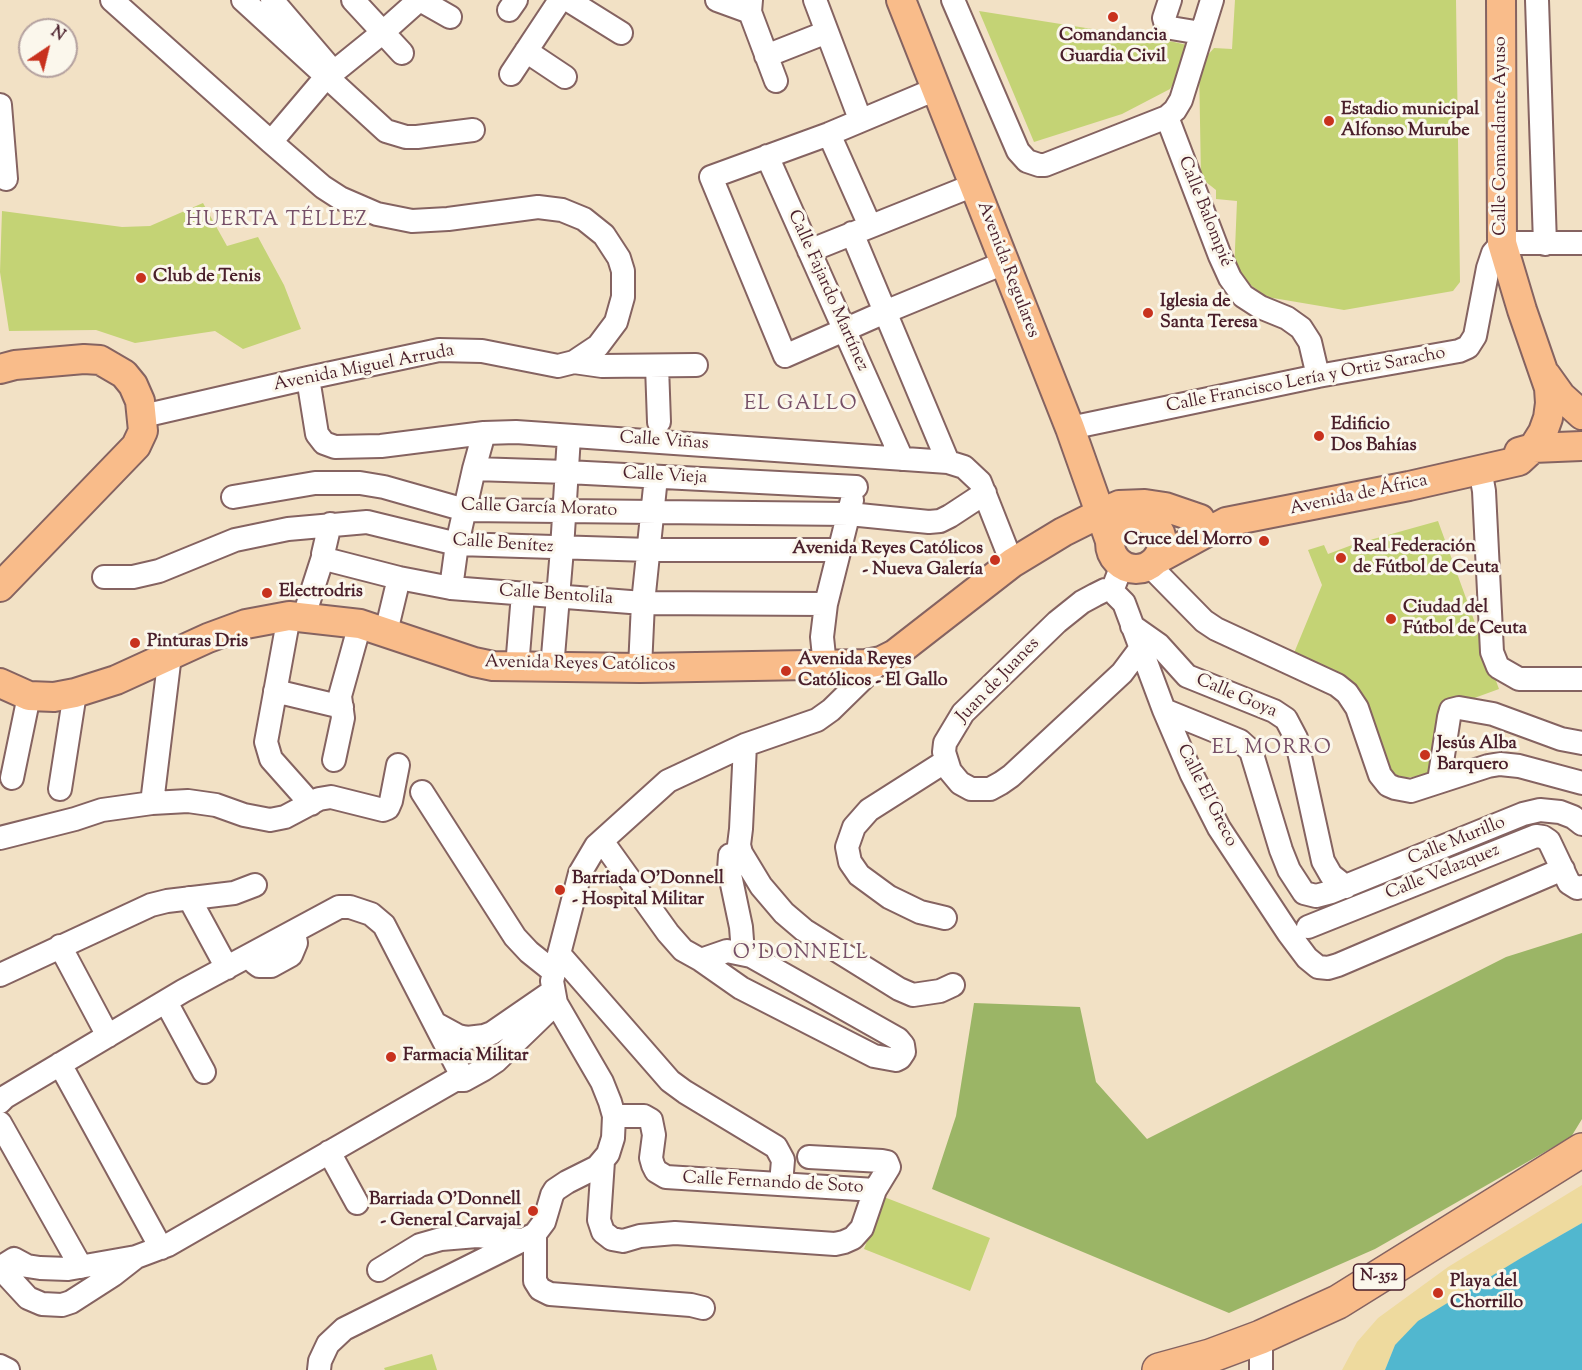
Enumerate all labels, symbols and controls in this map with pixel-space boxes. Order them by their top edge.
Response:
marker: Comandancia Guardia Civil [1106,10,1120,24]
north arrow [18,18,78,78]
text: N [46,21,69,48]
place label: Comandancia Guardia Civil [1059,26,1167,68]
street label: Calle Comandante Ayuso [1491,36,1513,236]
place label: Estadio municipal Alfonso Murube [1341,100,1479,142]
marker: Estadio municipal Alfonso Murube [1322,114,1336,128]
street label: Calle Balompié [1172,154,1236,270]
street label: Avenida Regulares [971,199,1043,341]
street label: Calle Fajardo Martínez [782,207,872,375]
district label: HUERTA TÉLLEZ [186,210,368,234]
place label: Club de Tenis [153,267,261,289]
marker: Club de Tenis [134,271,148,285]
place label: Iglesia de Santa Teresa [1160,292,1258,334]
marker: Iglesia de Santa Teresa [1141,306,1155,320]
street label: Avenida Miguel Arruda [272,341,456,397]
street label: Calle Francisco Lería y Ortiz Saracho [1165,343,1447,419]
district label: EL GALLO [744,394,858,418]
place label: Edificio Dos Bahías [1331,415,1417,458]
street label: Calle Viñas [619,428,709,456]
marker: Edificio Dos Bahías [1312,429,1326,443]
street label: Calle Vieja [622,464,708,490]
street label: Avenida de África [1288,471,1430,521]
street label: Calle García Morato [460,495,618,523]
place label: Cruce del Morro [1124,530,1252,552]
street label: Calle Benítez [452,531,554,559]
marker: Cruce del Morro [1257,534,1271,548]
place label: Real Federación de Fútbol de Ceuta [1353,537,1499,580]
place label: Avenida Reyes Católicos - Nueva Galería [792,539,983,582]
marker: Real Federación de Fútbol de Ceuta [1334,551,1348,565]
marker: Avenida Reyes Católicos - Nueva Galería [988,553,1002,567]
street label: Calle Bentolila [498,581,614,611]
place label: Electrodris [279,582,363,604]
marker: Electrodris [260,586,274,600]
place label: Ciudad del Fútbol de Ceuta [1403,598,1527,640]
marker: Ciudad del Fútbol de Ceuta [1384,612,1398,626]
place label: Pinturas Dris [147,632,248,654]
street label: Juan de Juanes [953,634,1045,728]
marker: Pinturas Dris [128,636,142,650]
place label: Avenida Reyes Católicos - El Gallo [798,650,948,692]
street label: Avenida Reyes Católicos [484,653,676,677]
marker: Avenida Reyes Católicos - El Gallo [779,664,793,678]
street label: Calle Goya [1192,670,1280,724]
place label: Jesús Alba Barquero [1437,734,1517,777]
district label: EL MORRO [1212,738,1332,762]
street label: Calle El Greco [1171,741,1241,851]
marker: Jesús Alba Barquero [1418,748,1432,762]
street label: Calle Murillo [1405,813,1509,871]
street label: Calle Velazquez [1383,840,1503,906]
place label: Barriada O'Donnell - Hospital Militar [572,869,724,912]
marker: Barriada O'Donnell - Hospital Militar [553,883,567,897]
district label: O'DONNELL [733,943,869,967]
place label: Farmacia Militar [403,1046,528,1068]
marker: Farmacia Militar [384,1050,398,1064]
street label: Calle Fernando de Soto [682,1168,864,1200]
place label: Barriada O'Donnell - General Carvajal [369,1190,521,1232]
marker: Barriada O'Donnell - General Carvajal [526,1204,540,1218]
road number: N-352 [1354,1264,1404,1290]
place label: Playa del Chorrillo [1450,1272,1523,1314]
marker: Playa del Chorrillo [1431,1286,1445,1300]

